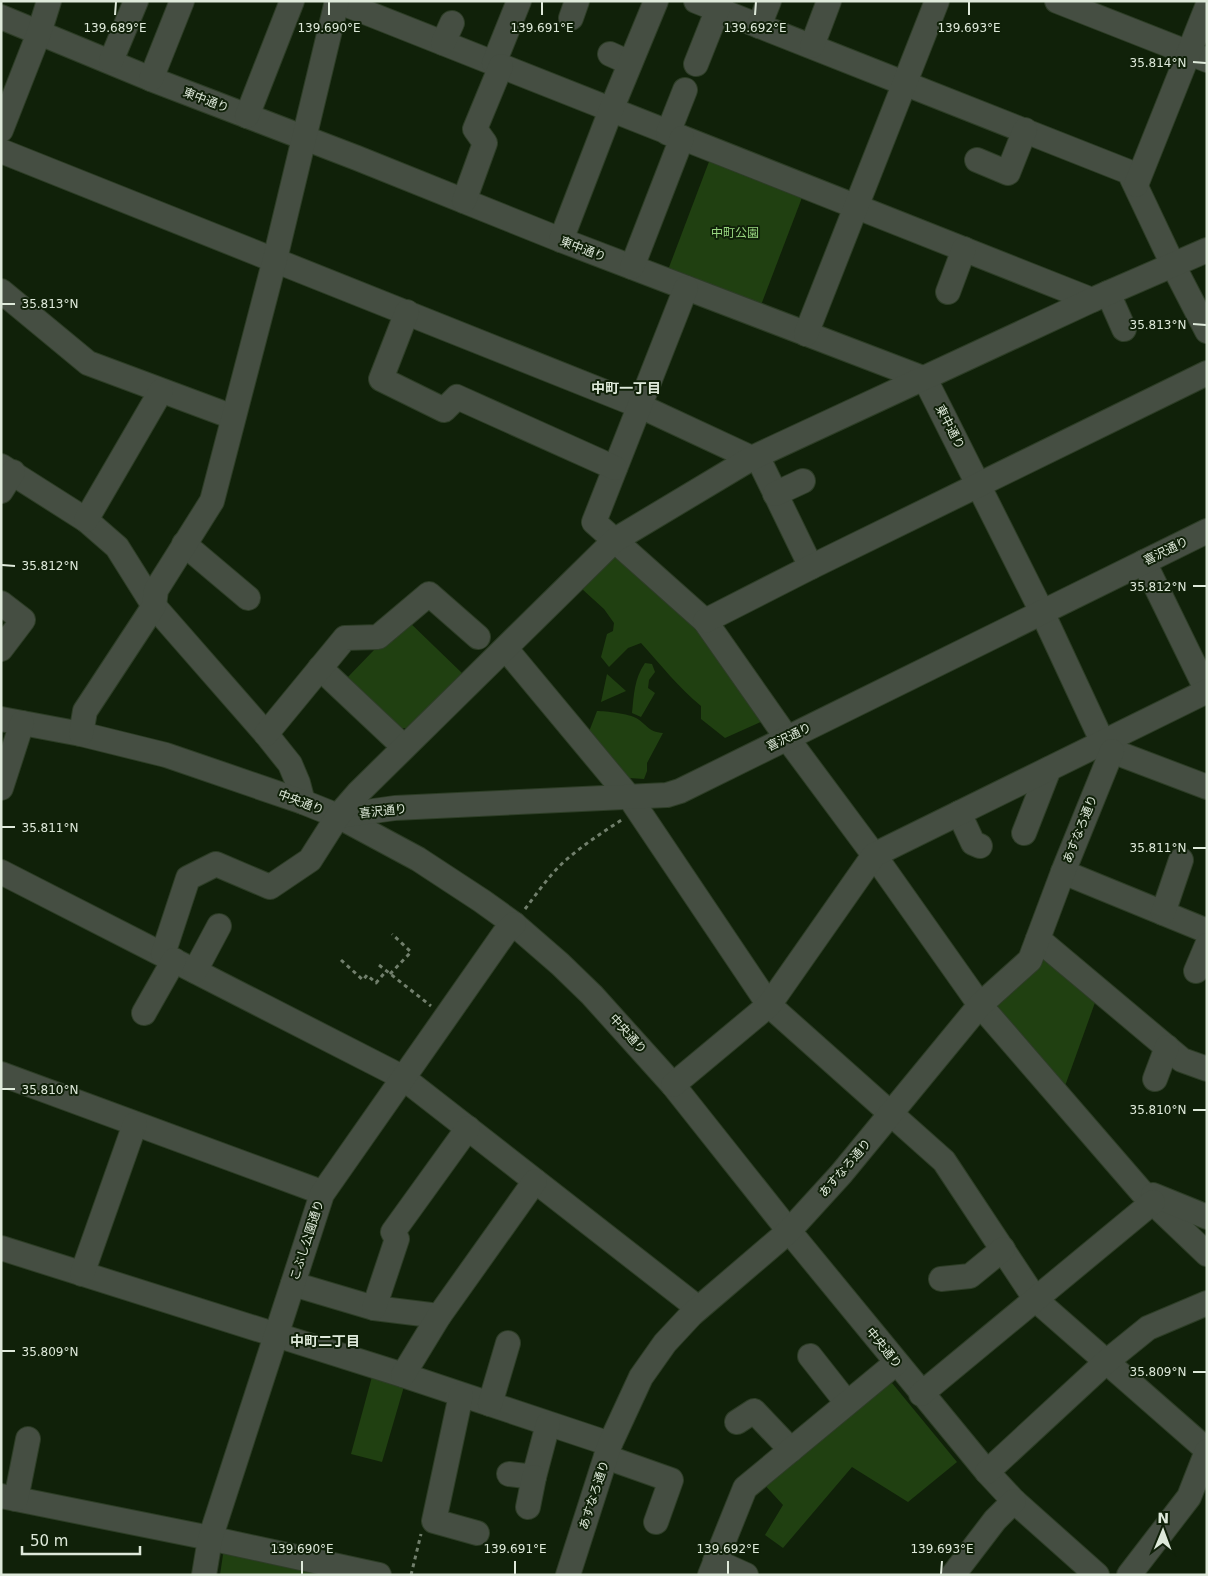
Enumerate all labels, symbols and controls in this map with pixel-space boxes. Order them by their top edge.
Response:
text: 139.689°E [83,21,147,35]
text: 139.690°E [297,21,361,35]
text: 139.691°E [510,21,574,35]
text: 139.692°E [723,21,787,35]
text: 139.693°E [937,21,1001,35]
text: 35.814°N [1130,56,1186,70]
street label: 東中通り [181,85,231,115]
park label: 中町公園 [711,226,759,240]
street label: 東中通り [558,234,608,264]
text: 35.813°N [22,297,78,311]
text: 35.813°N [1130,318,1186,332]
district label: 中町一丁目 [591,380,661,396]
street label: 東中通り [933,402,967,452]
street label: 喜沢通り [1141,534,1191,568]
text: 35.812°N [22,559,78,573]
text: 35.812°N [1130,580,1186,594]
street label: 喜沢通り [764,720,814,754]
street label: 中央通り [276,787,326,817]
street label: あすなろ通り [1060,793,1100,865]
street label: 喜沢通り [358,802,408,820]
text: 35.811°N [22,821,78,835]
text: 35.811°N [1130,841,1186,855]
street label: 中央通り [607,1011,649,1057]
text: 35.810°N [22,1083,78,1097]
text: 35.810°N [1130,1103,1186,1117]
street label: あすなろ通り [816,1136,874,1200]
street label: こぶし公園通り [287,1198,327,1282]
street label: 中央通り [863,1325,905,1371]
district label: 中町二丁目 [290,1333,360,1349]
text: 35.809°N [22,1345,78,1359]
text: 35.809°N [1130,1365,1186,1379]
street label: あすなろ通り [576,1459,612,1531]
north arrow [1138,1506,1188,1556]
text: N [1157,1510,1169,1526]
scale bar [22,1524,140,1556]
text: 50 m [30,1532,68,1550]
text: 139.690°E [270,1542,334,1556]
text: 139.691°E [483,1542,547,1556]
text: 139.692°E [696,1542,760,1556]
text: 139.693°E [910,1542,974,1556]

